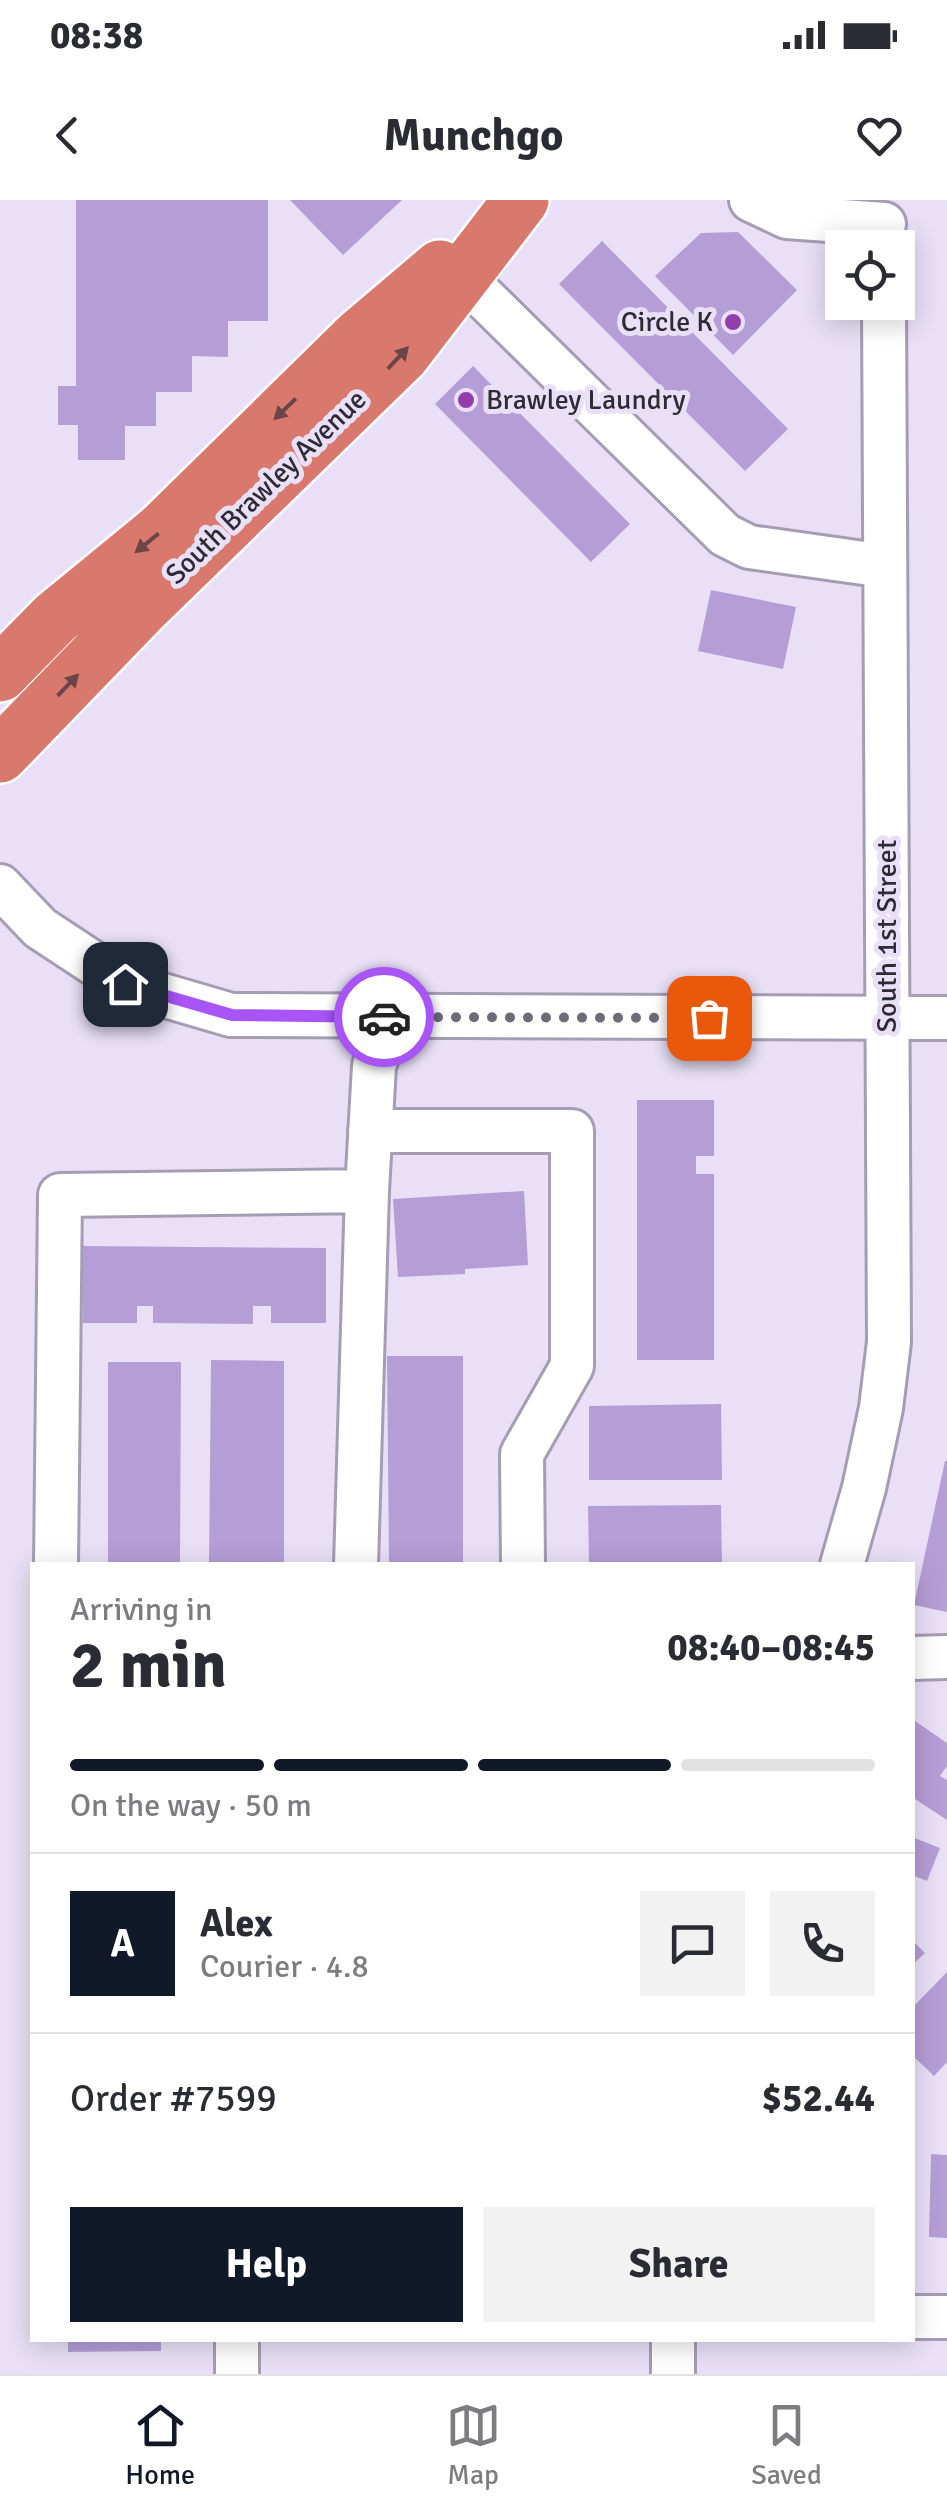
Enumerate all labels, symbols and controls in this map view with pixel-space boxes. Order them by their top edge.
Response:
text: 08:38 [50,12,143,59]
icon: back [40,108,95,163]
text: Munchgo [383,108,564,163]
icon: heart [852,108,907,163]
map controls [825,230,915,320]
button: locate [825,230,915,320]
place label: Circle K [621,305,713,339]
marker: Circle K [722,311,744,333]
one-way arrow [386,346,409,370]
street label: South Brawley Avenue [159,382,373,592]
place label: Brawley Laundry [486,383,686,417]
marker: Brawley Laundry [455,389,477,411]
one-way arrow [274,397,298,420]
one-way arrow [135,532,160,553]
one-way arrow [56,674,79,698]
street label: South 1st Street [870,839,904,1032]
pin [83,942,168,1027]
icon: home [98,957,153,1012]
courier [334,967,434,1067]
pin [667,976,752,1061]
icon: car [357,990,412,1045]
icon: bag [682,991,737,1046]
text: Arriving in [70,1590,212,1629]
text: 08:40–08:45 [667,1624,875,1671]
text: 2 min [70,1626,227,1706]
text: On the way · 50 m [70,1786,312,1825]
button: chat [640,1891,745,1996]
button: phone [770,1891,875,1996]
text: Alex [200,1900,273,1947]
text: A [110,1920,135,1967]
text: Courier · 4.8 [200,1947,369,1986]
text: Order #7599 [70,2075,277,2122]
text: $52.44 [762,2075,875,2122]
button: Help [70,2207,463,2322]
button: Share [483,2207,875,2322]
tab: Home [125,2398,195,2492]
tab: Map [446,2398,501,2492]
tab: Saved [751,2398,822,2492]

